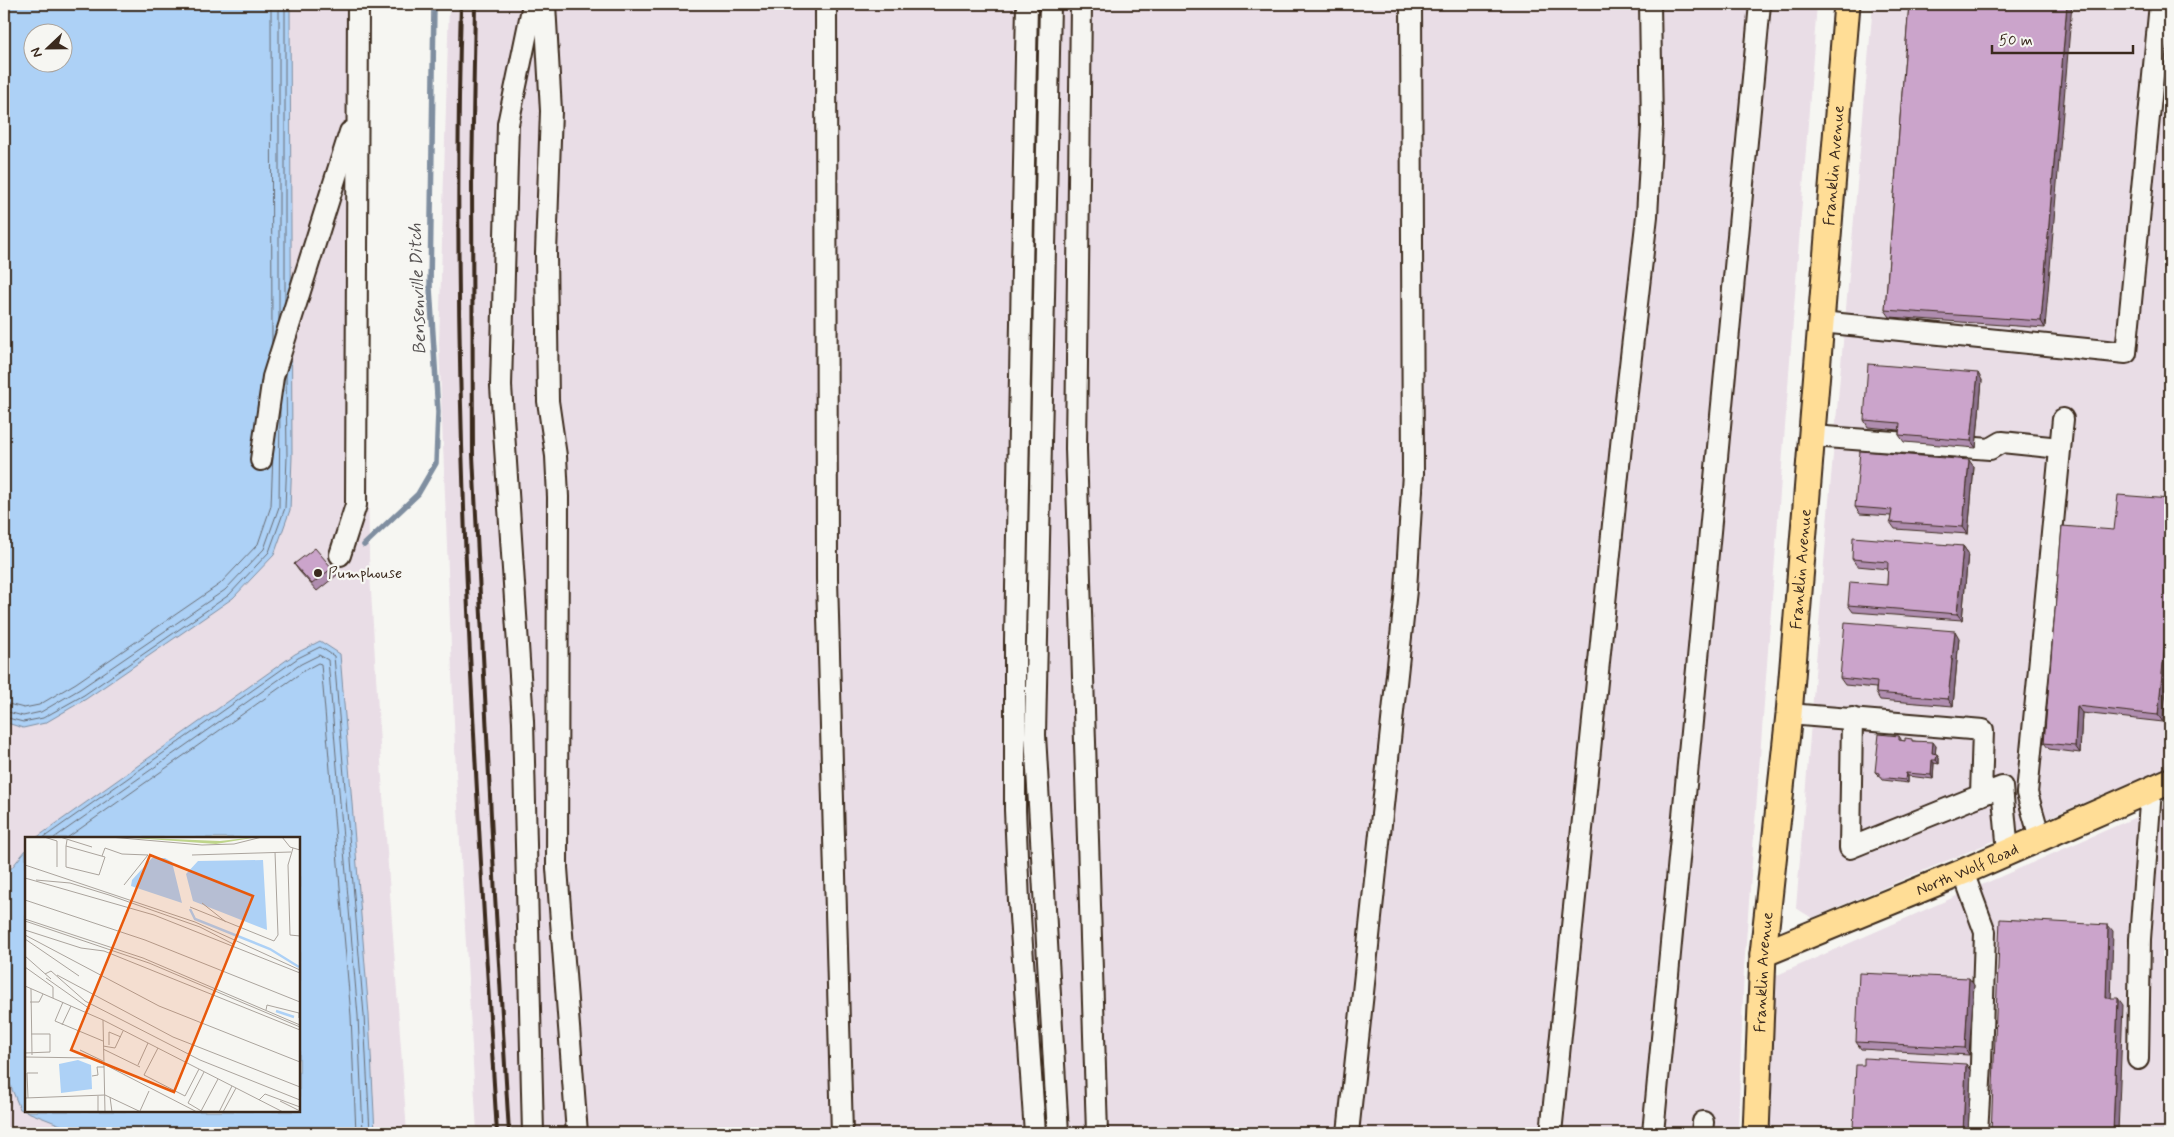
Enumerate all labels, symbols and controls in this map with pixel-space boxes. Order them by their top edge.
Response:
north arrow [22,22,72,72]
scale bar [1992,22,2133,54]
text: 50 m [1999,31,2033,51]
text: N [27,45,47,60]
street label: Franklin Avenue [1818,104,1849,226]
water label: Bensenville Ditch [404,223,432,355]
street label: Franklin Avenue [1785,508,1816,630]
place label: Pumphouse [328,563,402,584]
marker: Pumphouse [312,567,324,579]
inset map [25,837,300,1112]
street label: North Wolf Road [1913,838,2022,901]
street label: Franklin Avenue [1749,911,1778,1033]

